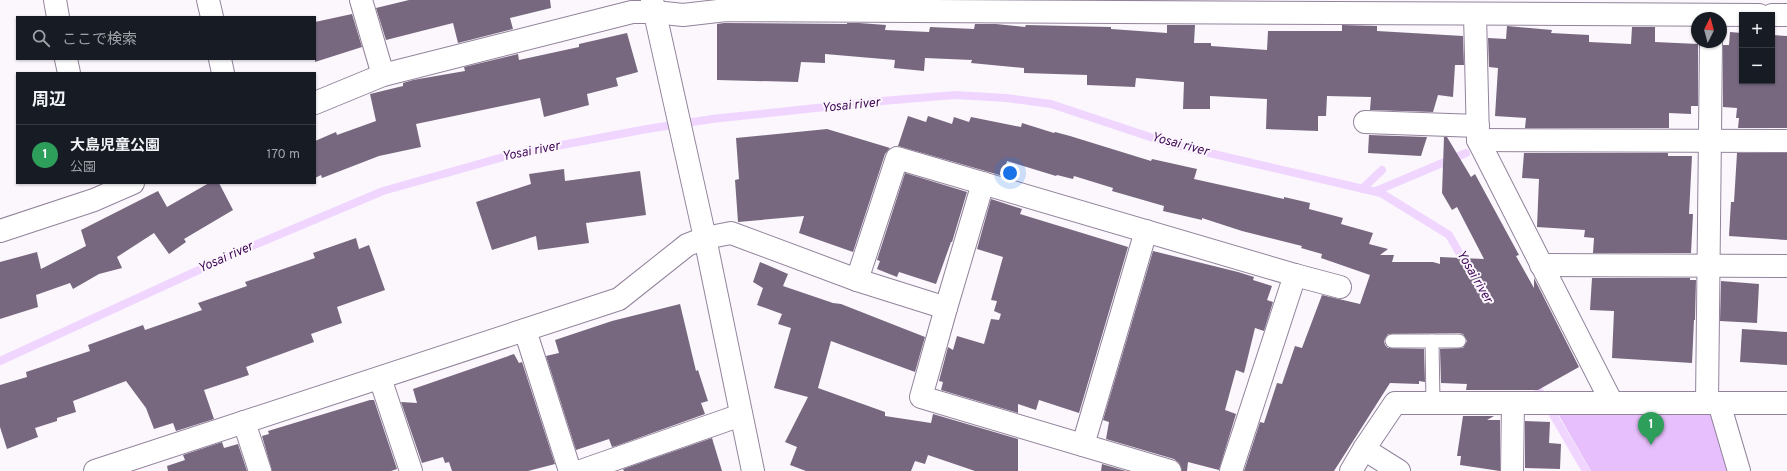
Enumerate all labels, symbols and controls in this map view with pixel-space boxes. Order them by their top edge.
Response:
north arrow [1691,12,1727,48]
map controls [1739,12,1775,84]
button: + [1739,12,1775,48]
search box [16,16,316,60]
icon: search [30,27,52,49]
text: ここで検索 [62,31,137,50]
button: − [1739,48,1775,84]
text: 周辺 [32,90,66,112]
water label: Yosai river [821,95,882,117]
water label: Yosai river [1150,130,1211,161]
text: 大島児童公園 [70,137,160,156]
water label: Yosai river [501,138,562,165]
text: 1 [42,147,48,163]
text: 170 m [266,147,300,163]
text: 公園 [70,160,96,176]
your location [1000,163,1020,183]
water label: Yosai river [196,238,257,277]
water label: Yosai river [1452,248,1496,307]
pin: 1 [1638,412,1664,445]

